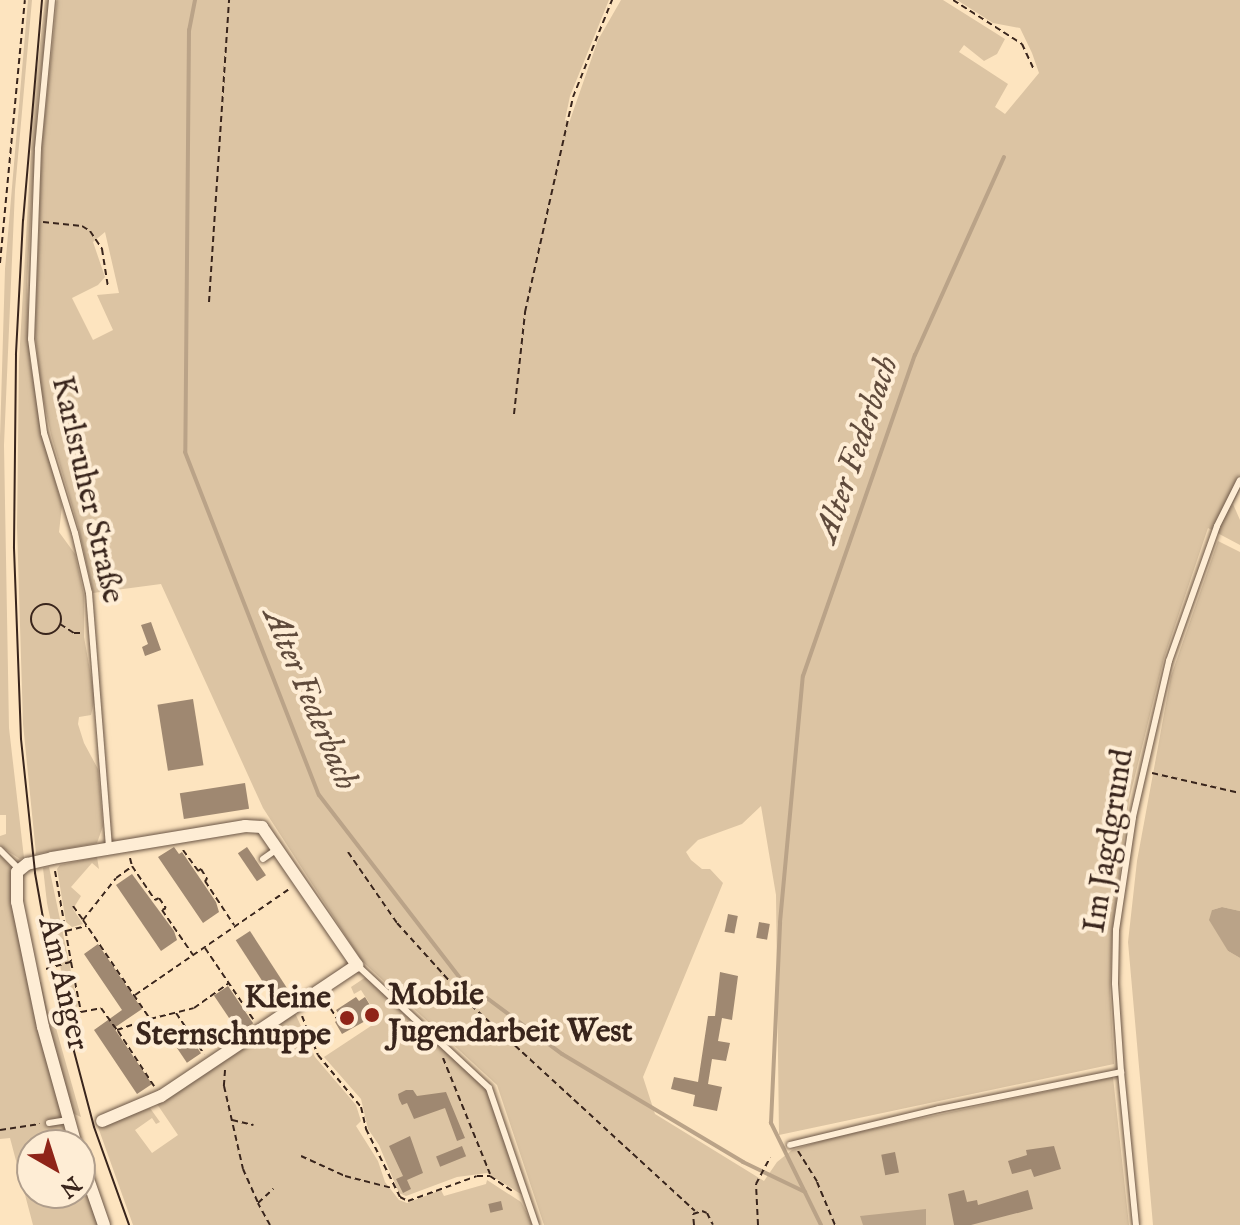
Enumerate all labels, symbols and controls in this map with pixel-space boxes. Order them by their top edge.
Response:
water label: Alter Federbach [806,351,908,547]
street label: Karlsruher Straße [41,373,131,607]
water label: Alter Federbach [253,602,367,796]
street label: Im Jagdgrund [1077,746,1143,936]
street label: Am Anger [28,914,96,1054]
place label: Mobile Jugendarbeit West [388,978,633,1053]
place label: Kleine Sternschnuppe [135,981,331,1056]
marker: Mobile Jugendarbeit West [363,1006,381,1024]
marker: Kleine Sternschnuppe [338,1009,356,1027]
north arrow [16,1129,96,1209]
text: N [54,1169,86,1203]

